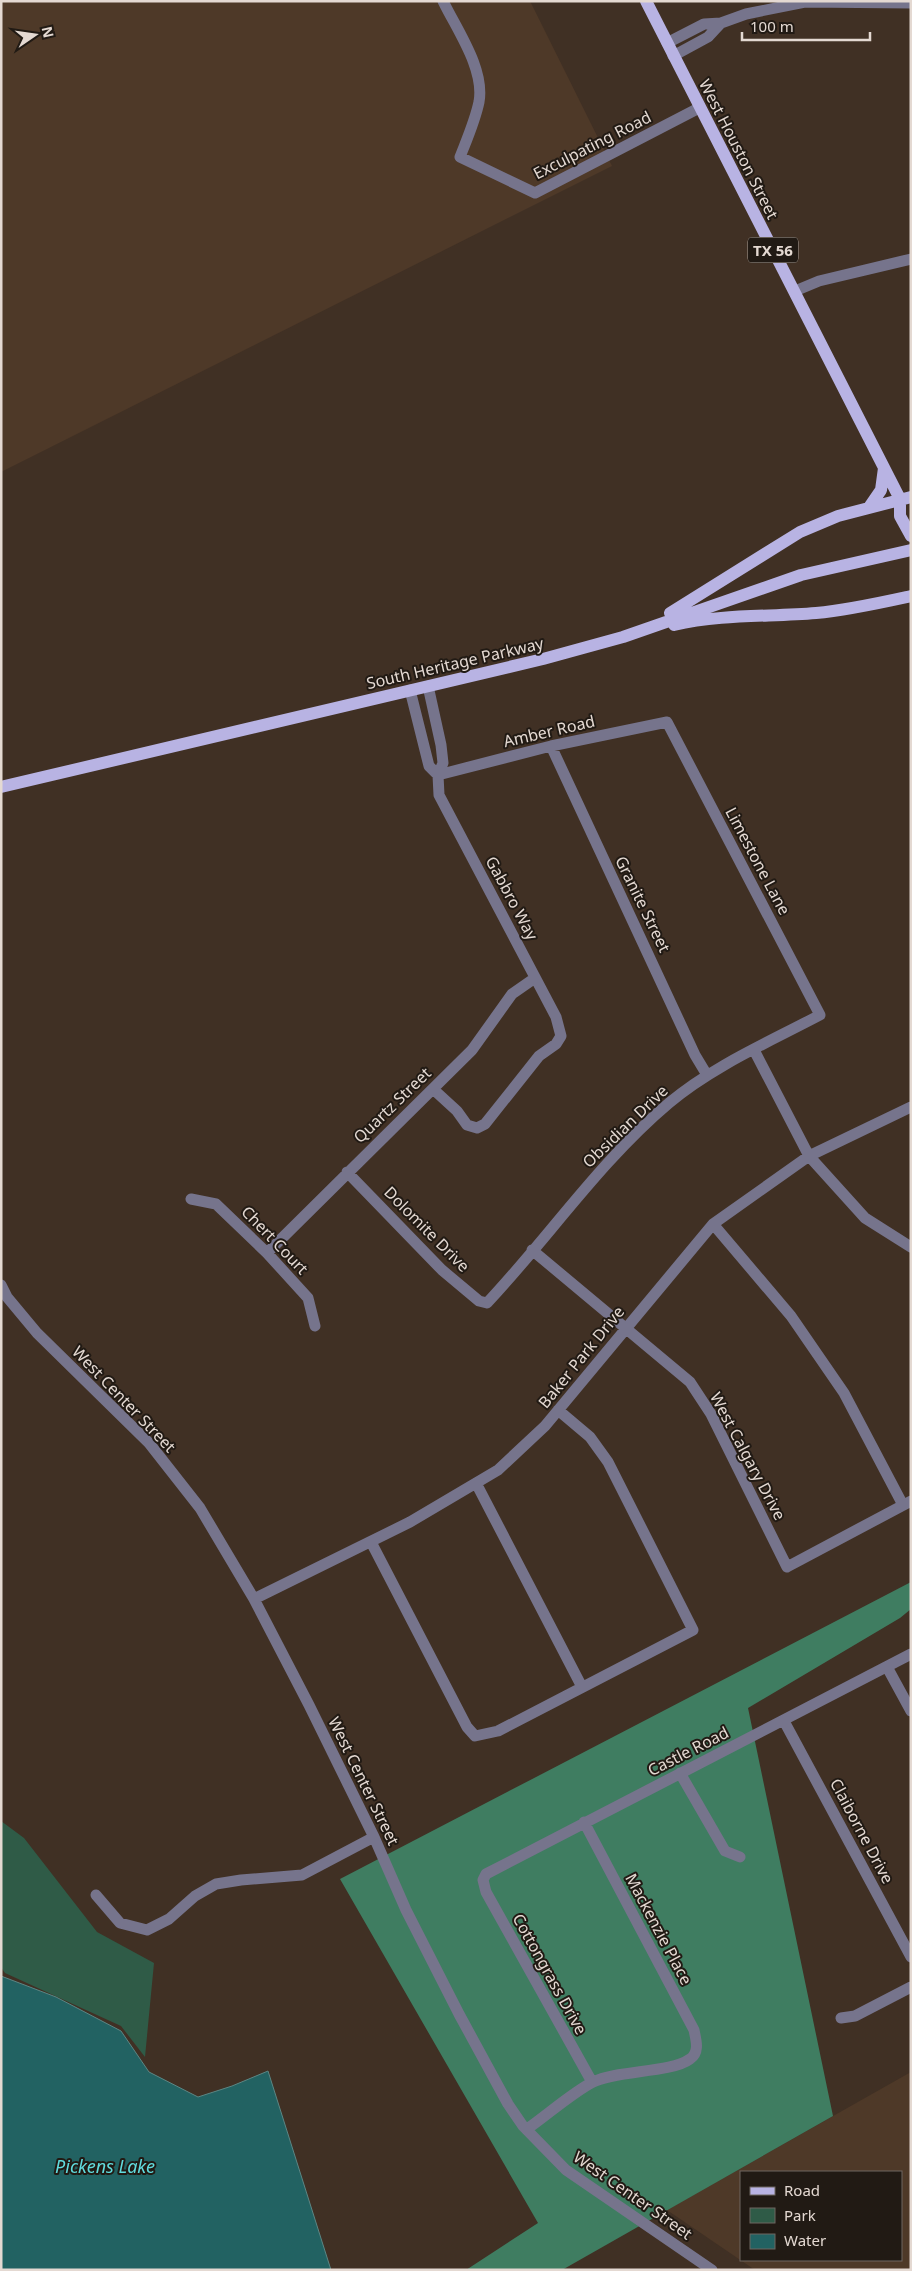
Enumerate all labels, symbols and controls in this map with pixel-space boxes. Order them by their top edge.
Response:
north arrow [10,10,60,60]
scale bar [742,10,870,42]
text: 100 m [750,16,794,36]
text: N [38,24,59,40]
street label: West Houston Street [694,75,784,223]
street label: Exculpating Road [529,106,655,184]
road number: TX 56 [748,238,798,262]
street label: South Heritage Parkway [364,632,547,694]
street label: Amber Road [501,710,597,752]
street label: Limestone Lane [720,803,796,919]
street label: Gabbro Way [481,852,544,945]
street label: Granite Street [610,852,676,956]
street label: Quartz Street [348,1062,436,1148]
street label: Obsidian Drive [578,1080,672,1172]
street label: Dolomite Drive [379,1181,475,1277]
street label: Chert Court [237,1201,314,1279]
street label: Baker Park Drive [533,1301,629,1413]
street label: West Center Street [67,1341,181,1457]
street label: West Calgary Drive [705,1388,791,1524]
street label: West Center Street [323,1713,405,1849]
street label: Castle Road [644,1721,732,1781]
street label: Claiborne Drive [825,1775,899,1887]
street label: Mackenzie Place [620,1870,698,1988]
street label: Cottongrass Drive [508,1910,592,2038]
street label: West Center Street [569,2146,697,2244]
water label: Pickens Lake [55,2154,155,2178]
legend [740,2171,902,2261]
text: Road [784,2180,820,2200]
text: Park [784,2205,816,2225]
text: Water [784,2230,826,2250]

